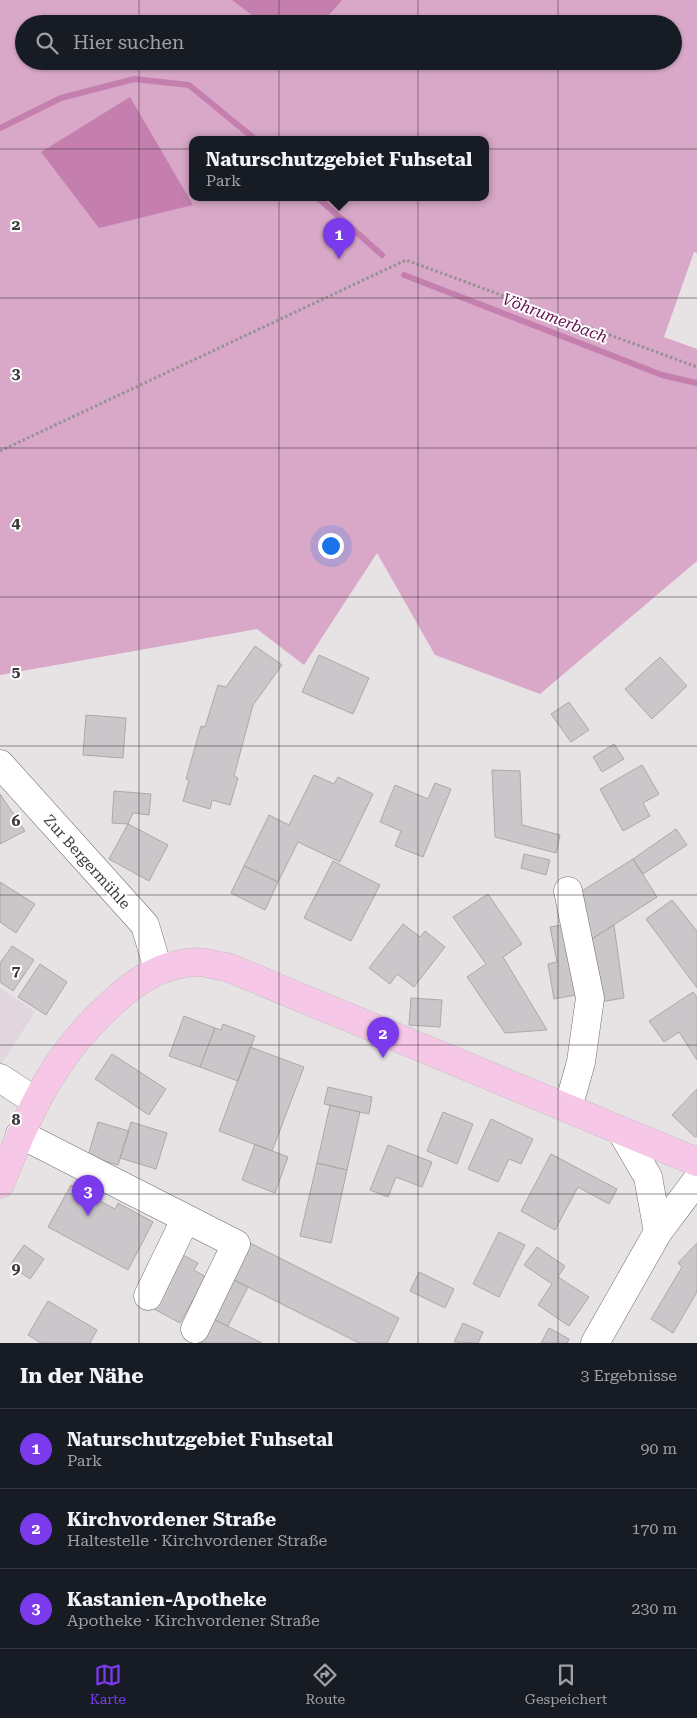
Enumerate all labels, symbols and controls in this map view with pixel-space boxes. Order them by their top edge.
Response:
search box [15,15,682,70]
icon: search [33,29,61,57]
text: Hier suchen [73,31,184,54]
popup [189,136,489,201]
text: Naturschutzgebiet Fuhsetal [206,148,472,171]
text: Park [206,171,241,190]
text: 2 [12,215,21,234]
pin: 1 [323,218,355,259]
water label: Vöhrumerbach [500,289,610,347]
text: 3 [12,364,21,383]
text: 4 [12,513,21,532]
your location [318,533,344,559]
text: 5 [12,662,21,681]
text: 6 [12,811,21,830]
street label: Zur Bergermühle [40,811,134,913]
text: 7 [12,961,21,980]
pin: 2 [367,1017,399,1058]
text: 8 [12,1110,21,1129]
pin: 3 [72,1175,104,1216]
text: 9 [12,1259,21,1278]
text: In der Nähe [20,1364,143,1388]
text: 3 Ergebnisse [580,1366,677,1385]
text: Naturschutzgebiet Fuhsetal [67,1428,333,1451]
text: 1 [32,1439,40,1458]
text: 90 m [640,1439,677,1458]
text: Park [67,1451,102,1470]
text: Kirchvordener Straße [67,1508,276,1531]
text: 2 [32,1519,40,1538]
text: 170 m [631,1519,677,1538]
text: Haltestelle · Kirchvordener Straße [67,1531,327,1550]
text: Kastanien-Apotheke [67,1588,267,1611]
text: 3 [32,1599,40,1618]
text: 230 m [631,1599,677,1618]
text: Apotheke · Kirchvordener Straße [67,1611,320,1630]
tab: Karte [90,1661,126,1707]
tab: Route [306,1661,345,1707]
tab: Gespeichert [525,1661,607,1707]

